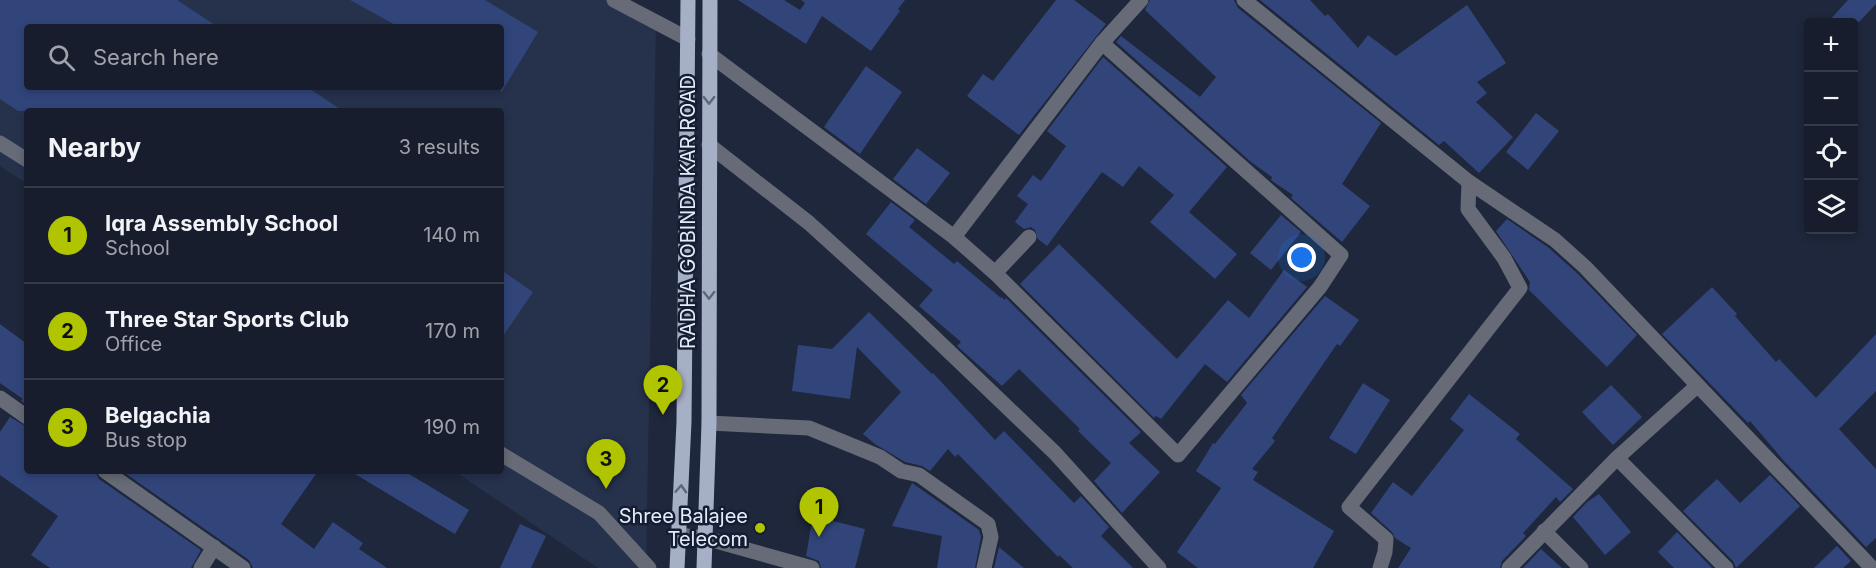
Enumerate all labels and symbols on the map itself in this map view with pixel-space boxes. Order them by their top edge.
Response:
street label: RADHA GOBINDA KAR ROAD [676,75,700,349]
one-way arrow [703,96,715,105]
your location [1287,243,1316,272]
one-way arrow [703,291,715,300]
pin: 2 [644,366,682,415]
pin: 3 [586,440,626,489]
one-way arrow [674,484,687,493]
pin: 1 [800,488,838,537]
place label: Shree Balajee Telecom [619,504,748,551]
marker: Shree Balajee Telecom [753,521,767,535]

